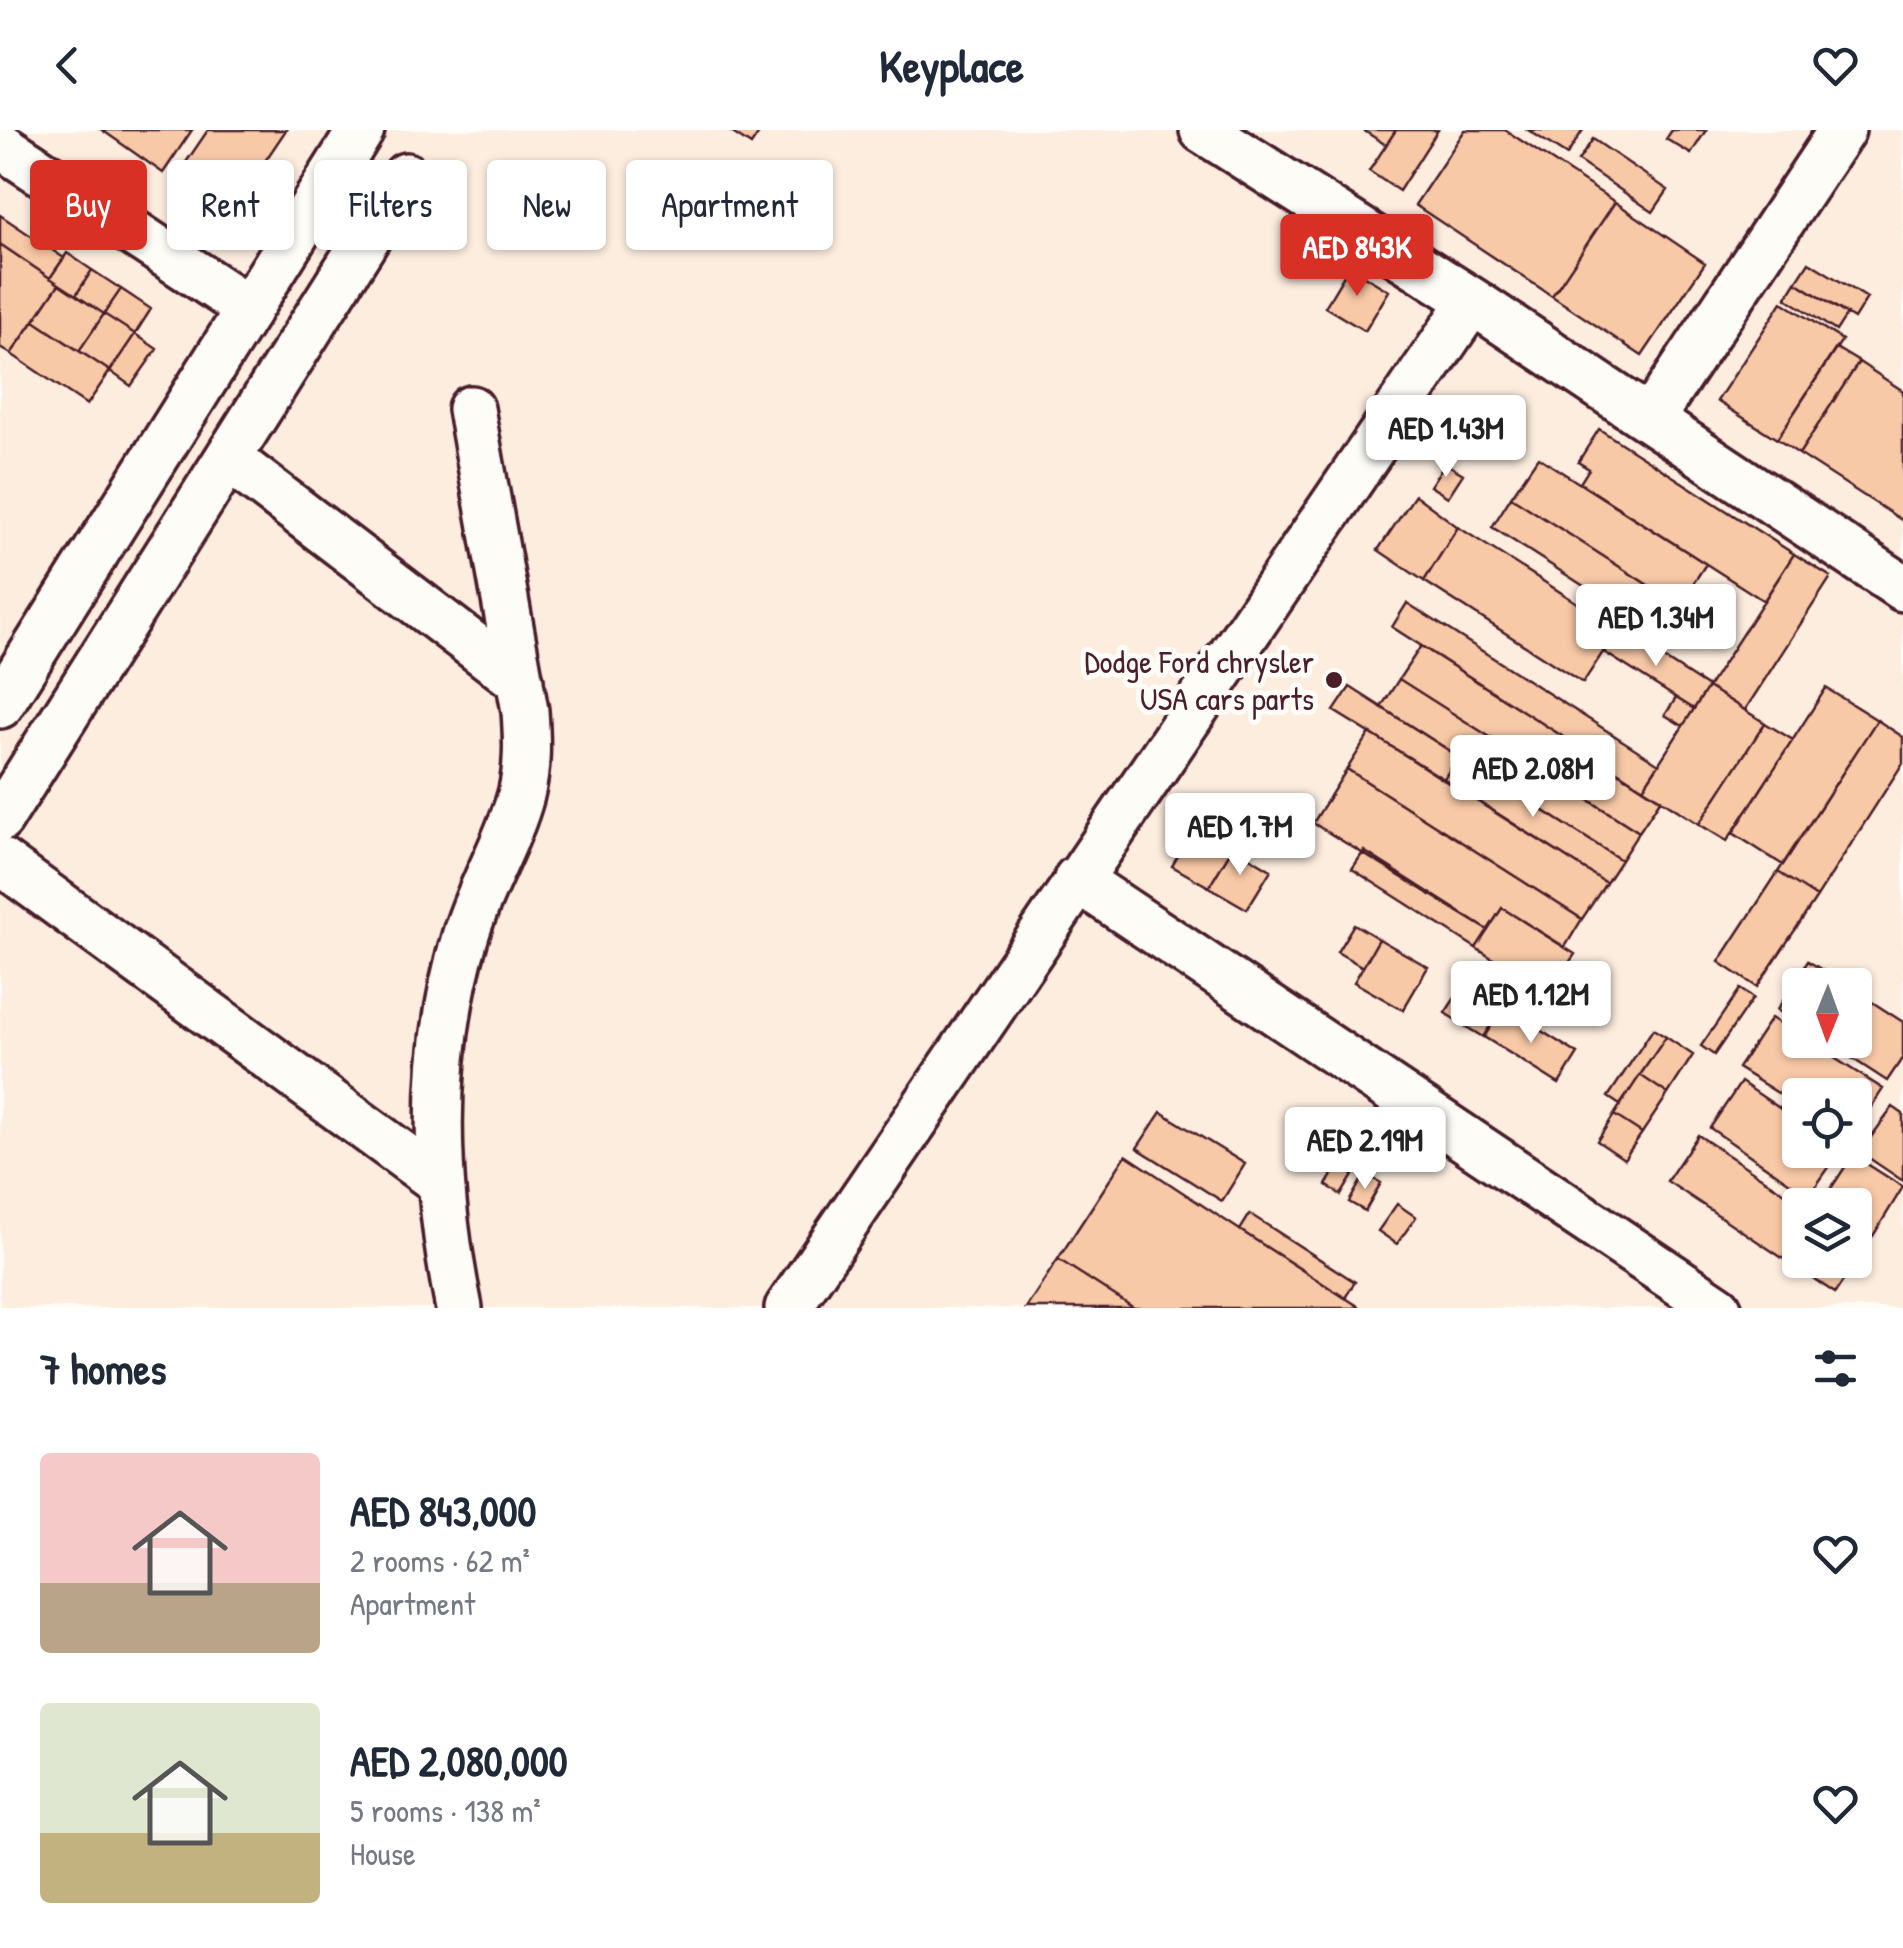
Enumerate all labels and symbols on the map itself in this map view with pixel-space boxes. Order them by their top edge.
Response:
pin: AED 843K [1254,214,1460,299]
pin: AED 1.43M [1332,395,1560,480]
pin: AED 1.34M [1542,584,1770,669]
place label: Dodge Ford chrysler USA cars parts [1084,640,1314,720]
marker: Dodge Ford chrysler USA cars parts [1323,669,1345,691]
pin: AED 2.08M [1419,735,1647,820]
pin: AED 1.7M [1137,793,1343,878]
pin: AED 1.12M [1417,961,1645,1046]
north arrow [1782,968,1872,1058]
pin: AED 2.19M [1251,1107,1479,1192]

